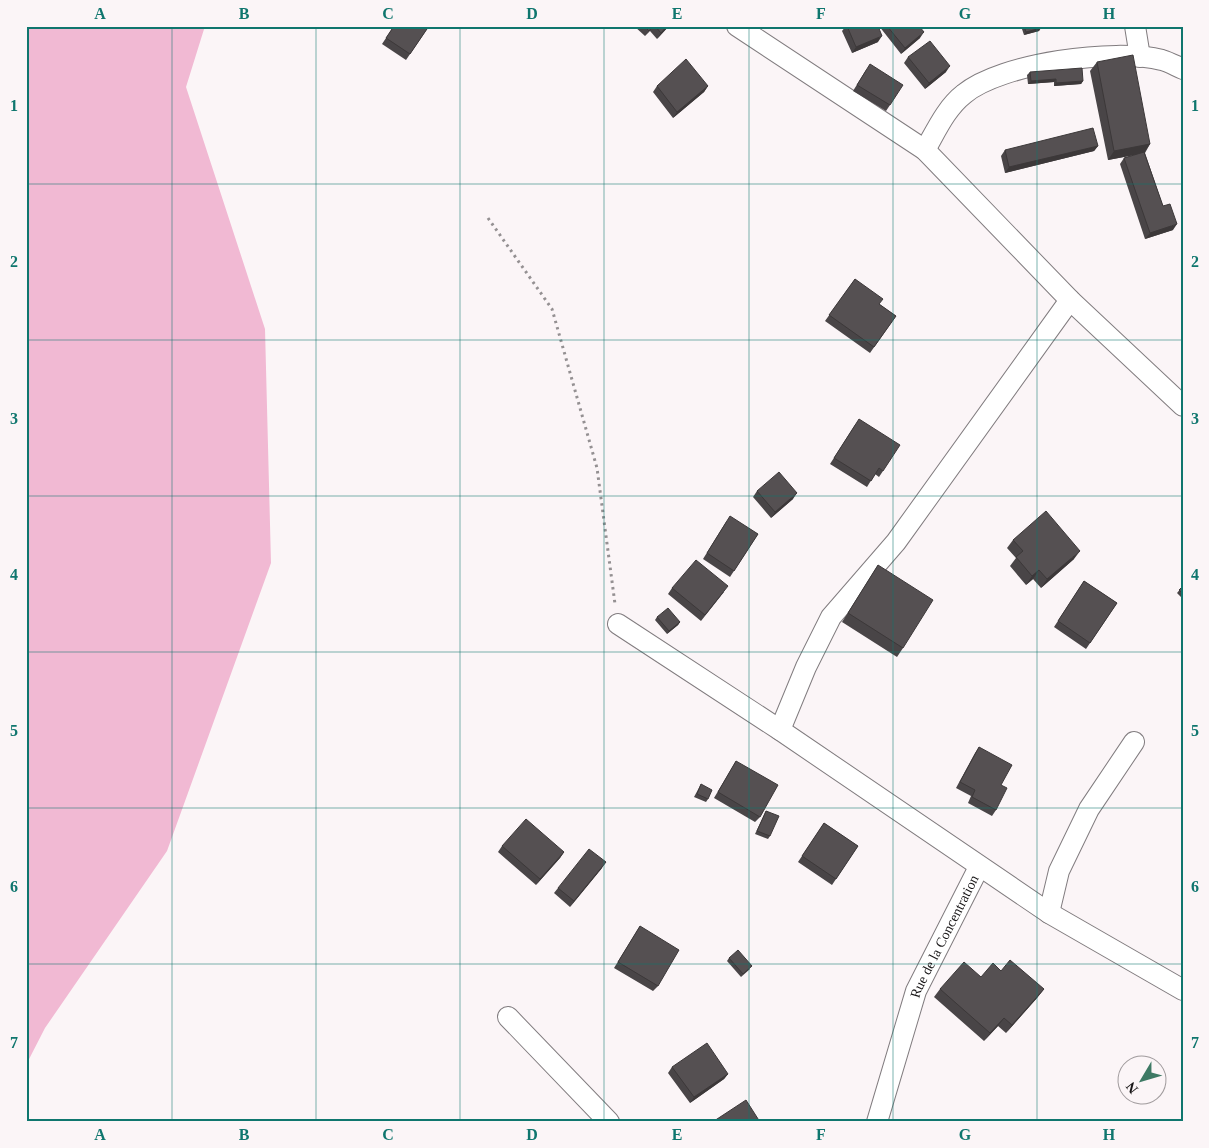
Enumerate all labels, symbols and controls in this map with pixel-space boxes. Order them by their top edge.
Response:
text: A [94,5,106,22]
text: B [239,5,250,22]
text: C [382,5,394,22]
text: D [526,5,538,22]
text: E [672,5,682,22]
text: F [816,5,826,22]
text: G [959,5,972,22]
text: H [1103,5,1116,22]
text: 1 [10,97,18,114]
text: 1 [1191,97,1199,114]
text: 2 [10,253,18,270]
text: 2 [1191,253,1199,270]
text: 3 [10,410,18,427]
text: 3 [1191,410,1199,427]
text: 4 [10,566,18,583]
text: 4 [1191,566,1199,583]
text: 5 [10,722,18,739]
text: 5 [1191,722,1199,739]
street label: Rue de la Concentration [907,873,982,1000]
text: 6 [10,878,18,895]
text: 6 [1191,878,1199,895]
text: 7 [10,1034,18,1051]
text: 7 [1191,1034,1199,1051]
north arrow [1116,1056,1166,1106]
text: N [1123,1079,1141,1096]
text: A [94,1126,106,1143]
text: B [239,1126,250,1143]
text: C [382,1126,394,1143]
text: D [526,1126,538,1143]
text: E [672,1126,682,1143]
text: F [816,1126,826,1143]
text: G [959,1126,972,1143]
text: H [1103,1126,1116,1143]

